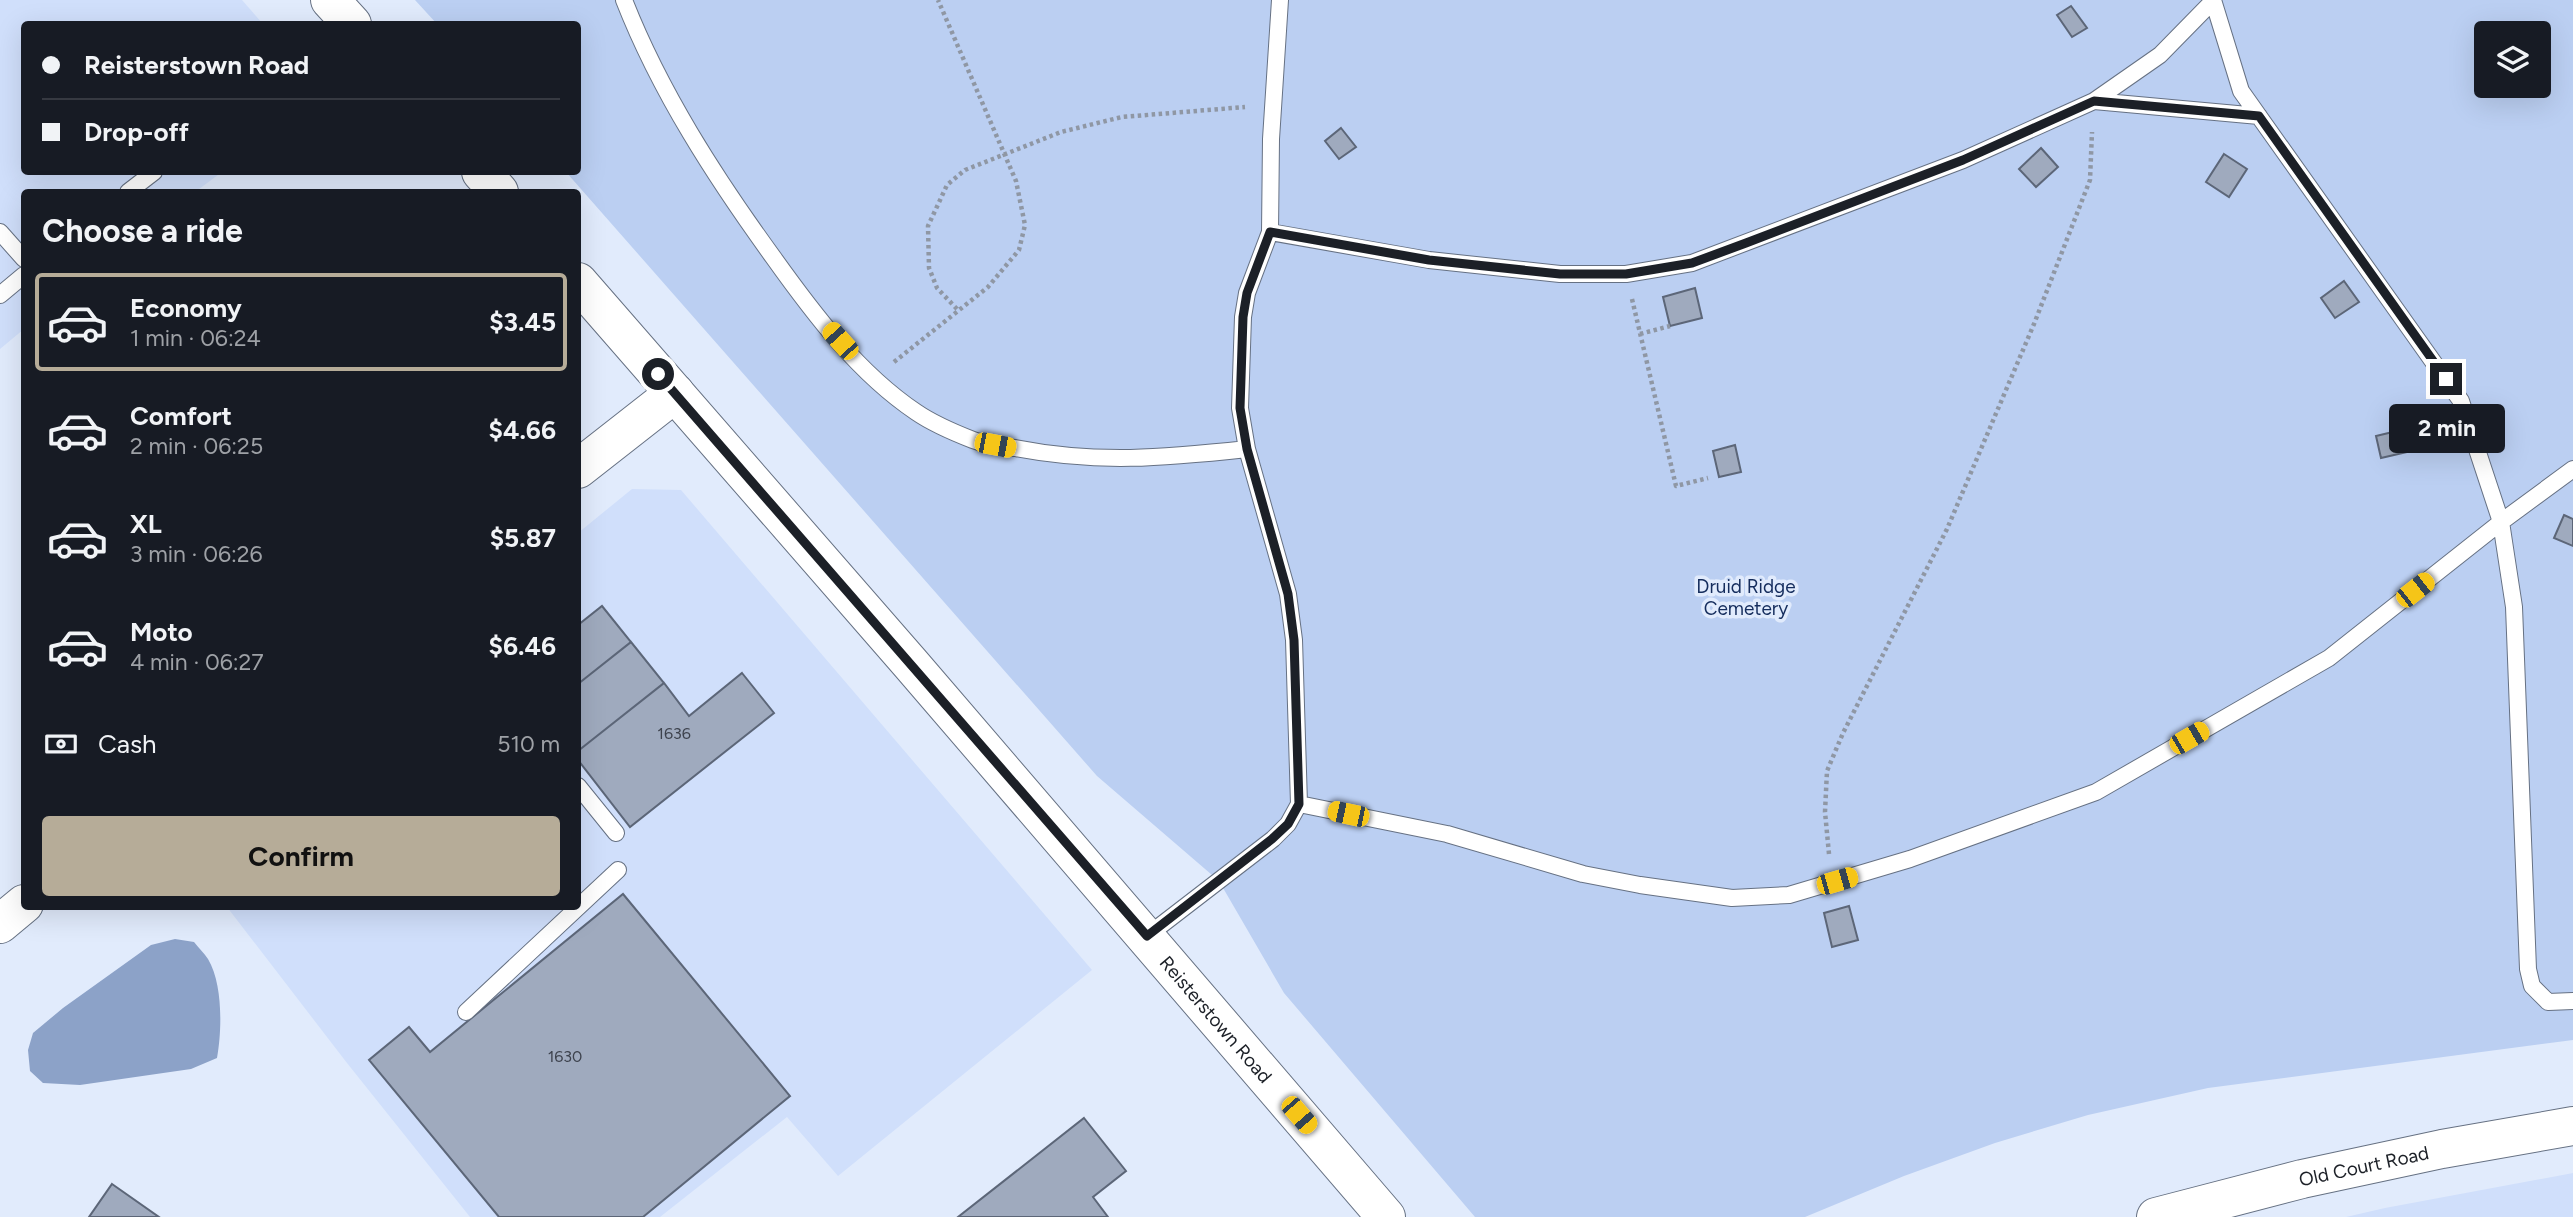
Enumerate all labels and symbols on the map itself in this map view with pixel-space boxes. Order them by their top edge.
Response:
car [819,318,862,364]
route start [642,358,674,390]
route end [2430,363,2462,395]
callout: 2 min [2388,404,2504,452]
car [973,431,1018,459]
car [2392,569,2439,611]
park label: Druid Ridge Cemetery [1696,575,1796,620]
car [2166,718,2213,758]
house number: 1636 [657,724,691,743]
car [1326,799,1371,829]
car [1814,865,1861,897]
street label: Reisterstown Road [1155,951,1277,1088]
house number: 1630 [548,1047,582,1066]
car [1278,1092,1321,1138]
street label: Old Court Road [2297,1141,2431,1191]

